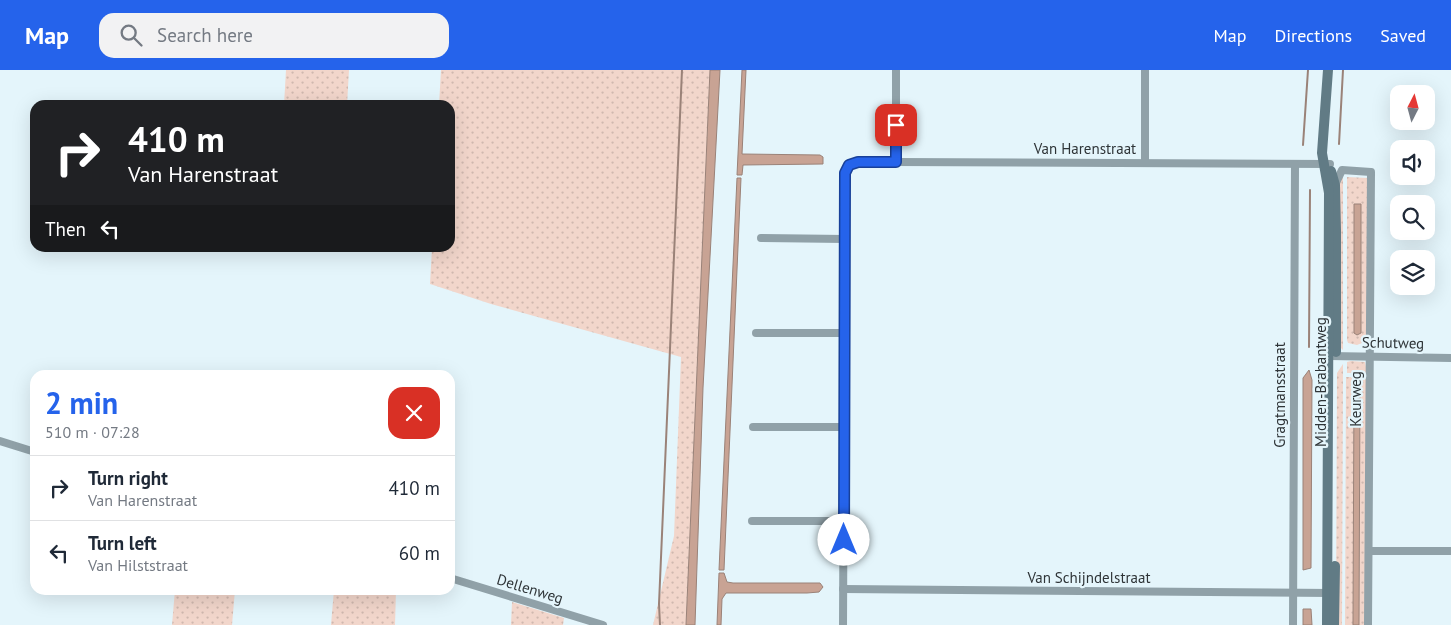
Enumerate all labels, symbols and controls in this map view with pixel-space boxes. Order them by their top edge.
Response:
search box [99,13,449,58]
text: Map [25,20,69,51]
icon: search [117,21,145,49]
text: Search here [157,23,253,47]
text: Map [1214,24,1246,47]
text: Directions [1274,24,1352,47]
text: Saved [1380,24,1426,47]
north arrow [1390,85,1435,130]
map controls [1390,85,1435,295]
pin [875,104,917,146]
icon: arrive [882,111,910,139]
text: 410 m [128,116,225,162]
icon: right [45,120,110,185]
street label: Van Harenstraat [1033,139,1136,158]
button: sound [1390,140,1435,185]
text: Van Harenstraat [128,160,278,188]
button: search [1390,195,1435,240]
icon: left [96,215,124,243]
text: Then [45,217,86,241]
button: layers [1390,250,1435,295]
street label: Midden-Brabantweg [1311,317,1330,447]
street label: Schutweg [1362,332,1424,353]
street label: Gragtmansstraat [1270,342,1289,448]
street label: Keurweg [1346,371,1365,427]
text: 2 min [45,383,118,422]
button: close [388,387,440,439]
text: 510 m · 07:28 [45,422,140,442]
text: Turn right [88,466,168,490]
icon: right [45,474,73,502]
text: 410 m [388,476,440,500]
text: Van Harenstraat [88,490,197,510]
position arrow [817,513,869,565]
text: Turn left [88,531,157,555]
icon: left [45,539,73,567]
text: 60 m [399,541,440,565]
text: Van Hilststraat [88,555,188,575]
street label: Van Schijndelstraat [1026,568,1151,587]
street label: Dellenweg [495,569,566,608]

